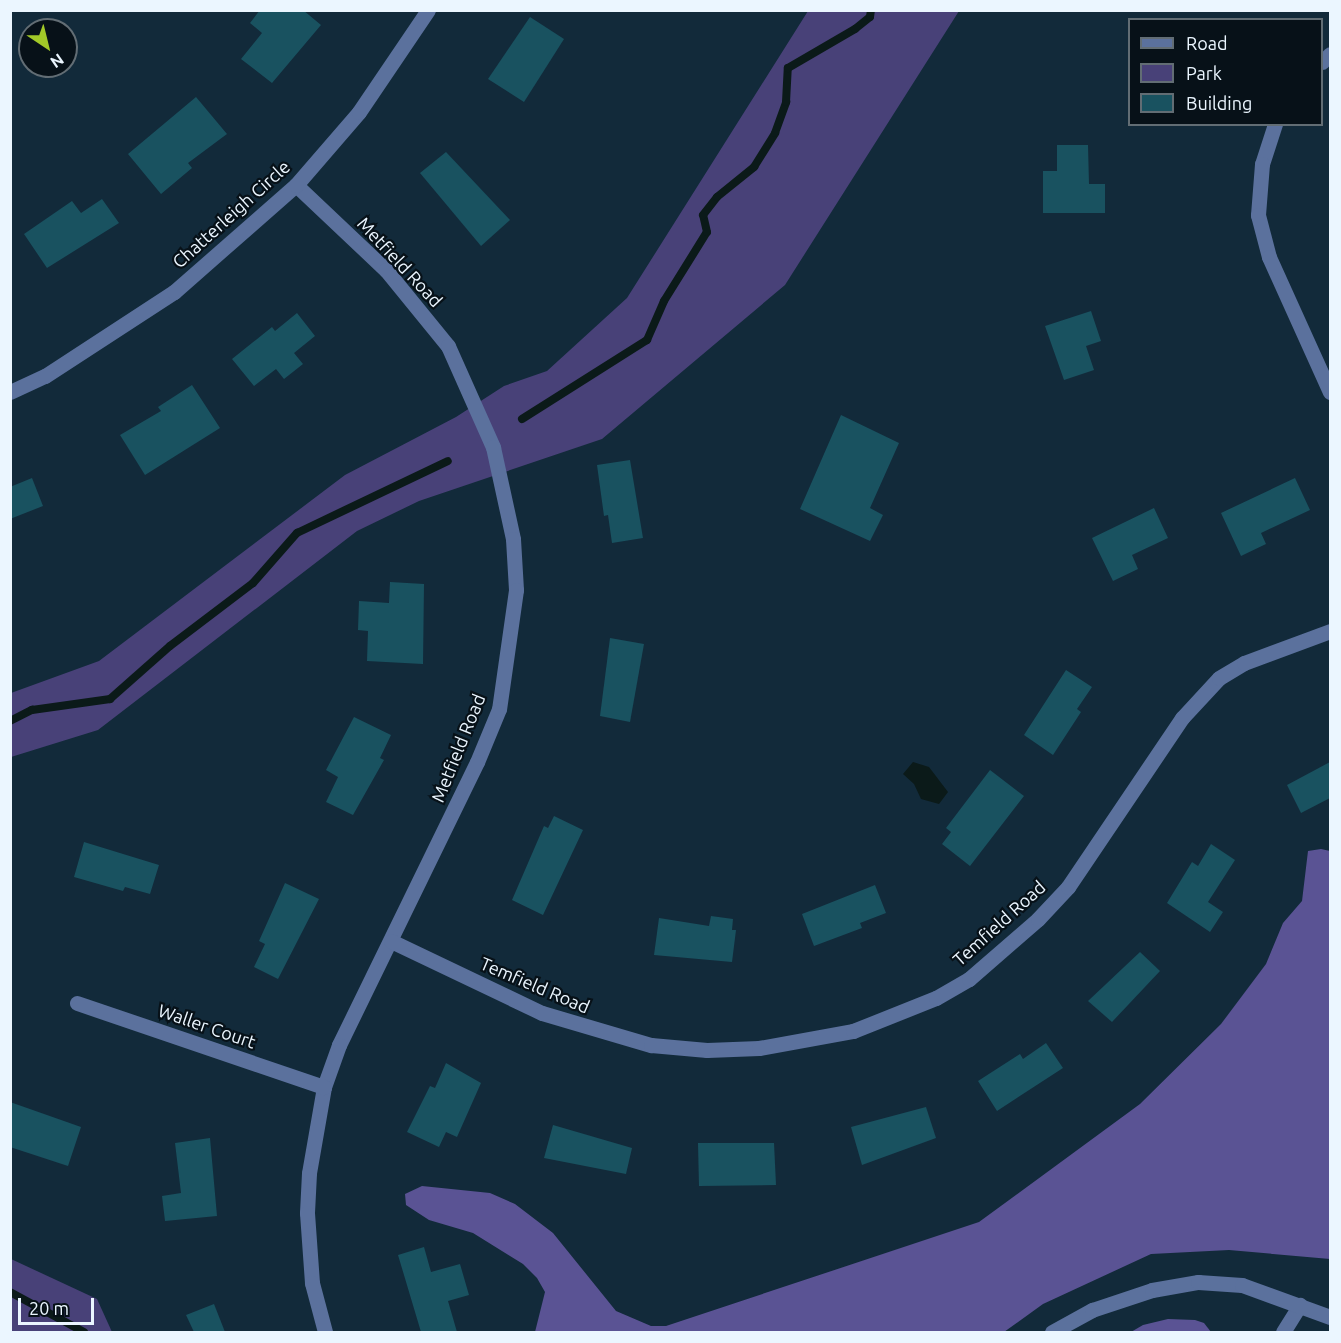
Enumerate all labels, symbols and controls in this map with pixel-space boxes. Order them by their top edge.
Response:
north arrow [18,18,78,78]
legend [1128,18,1323,126]
text: Road [1186,33,1228,53]
text: N [47,50,67,72]
text: Park [1186,63,1222,83]
text: Building [1186,93,1252,113]
street label: Chatterleigh Circle [168,156,294,272]
street label: Metfield Road [353,213,447,311]
street label: Metfield Road [427,691,489,805]
street label: Temfield Road [948,876,1050,970]
street label: Temfield Road [477,952,593,1018]
street label: Waller Court [155,999,259,1053]
scale bar [21,1286,98,1324]
text: 20 m [29,1298,69,1318]

